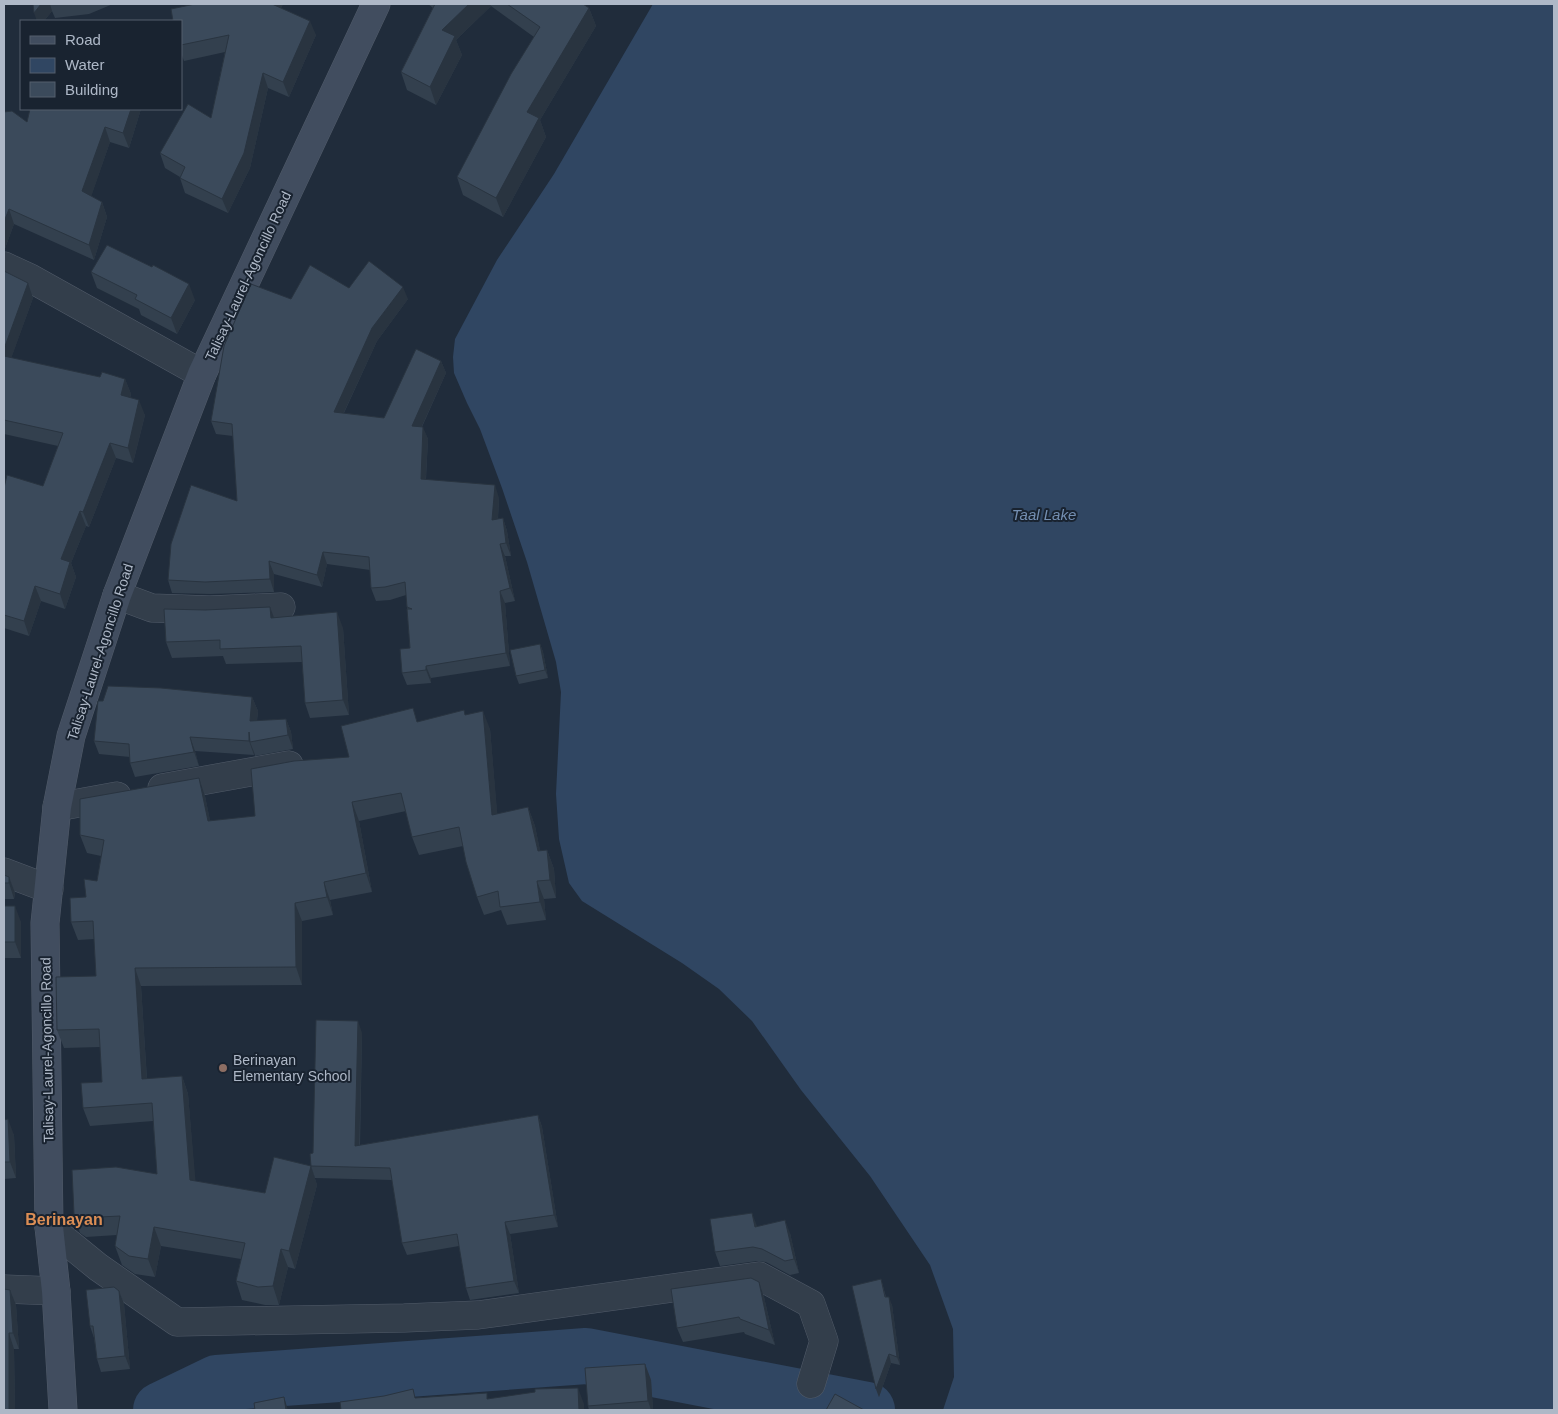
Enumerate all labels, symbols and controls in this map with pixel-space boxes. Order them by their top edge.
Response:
legend [20,20,182,110]
text: Road [65,31,101,48]
text: Water [65,56,104,73]
text: Building [65,81,118,98]
street label: Talisay-Laurel-Agoncillo Road [202,189,294,363]
water label: Taal Lake [1012,506,1076,523]
street label: Talisay-Laurel-Agoncillo Road [64,561,136,743]
street label: Talisay-Laurel-Agoncillo Road [37,957,57,1143]
place label: Berinayan Elementary School [233,1052,351,1084]
marker: Berinayan Elementary School [217,1062,229,1074]
district label: Berinayan [25,1211,103,1228]

